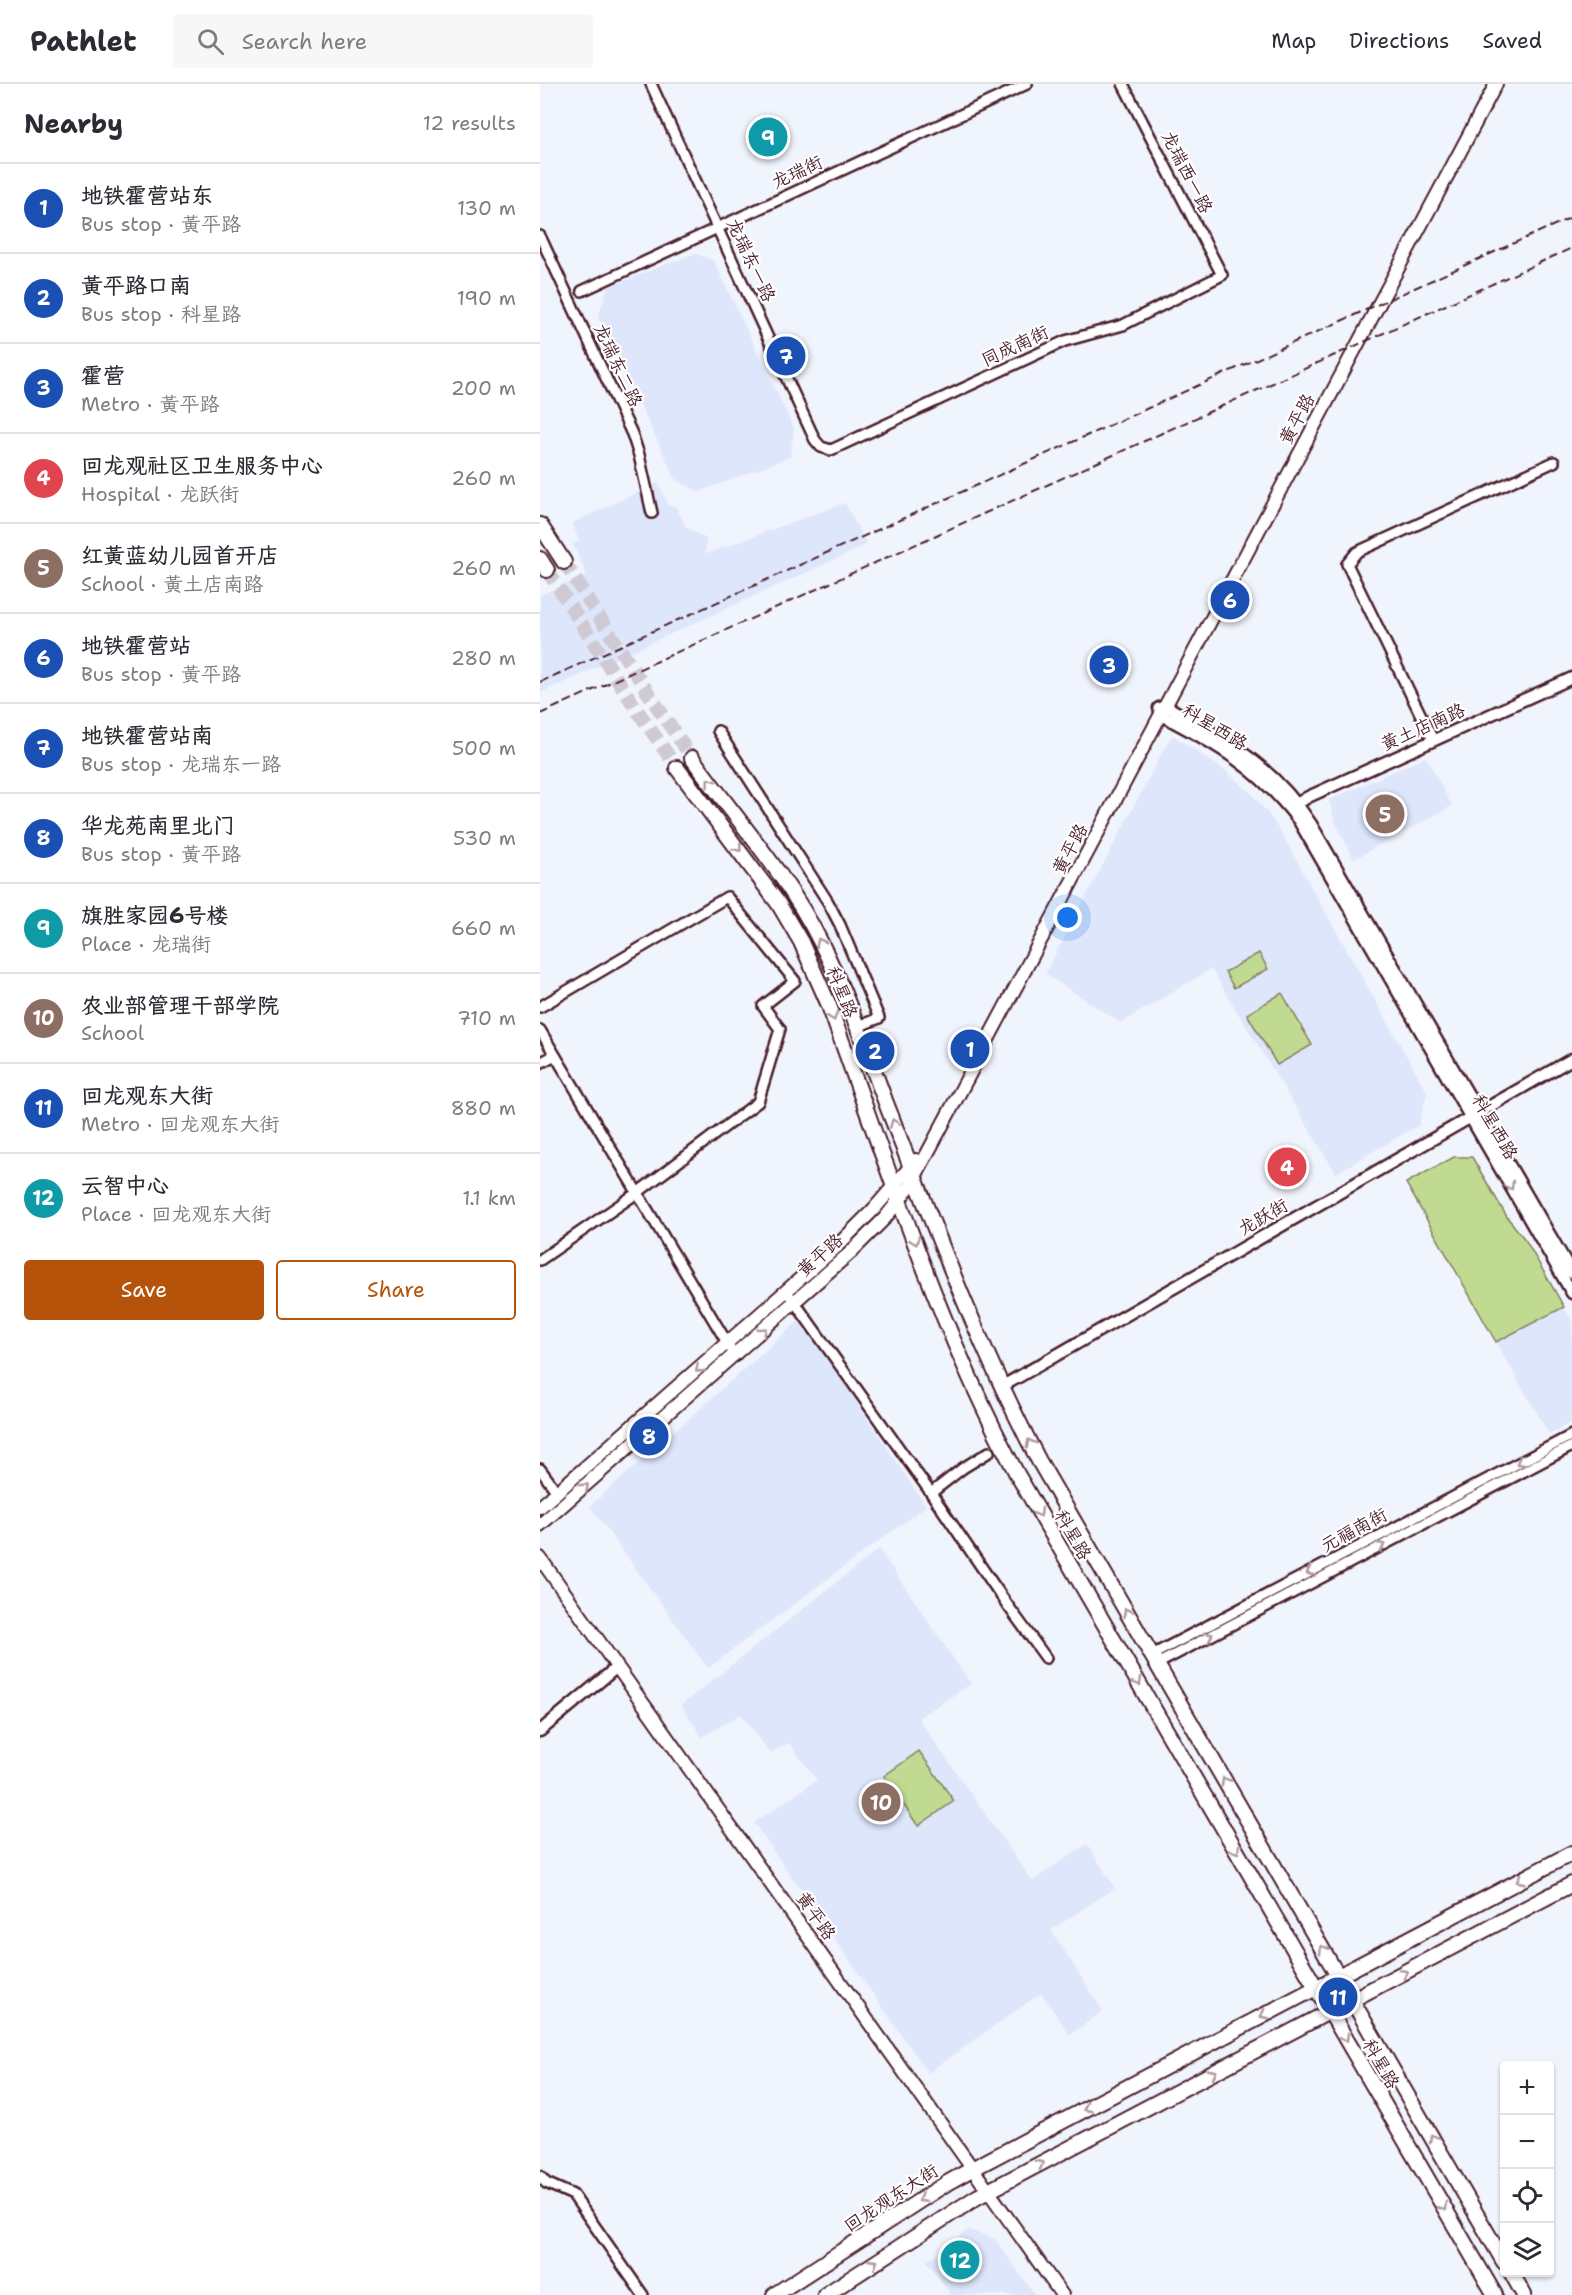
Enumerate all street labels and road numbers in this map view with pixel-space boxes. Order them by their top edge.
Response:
street label: 龙瑞西一路 [1156,126,1218,218]
street label: 龙瑞街 [767,150,827,194]
street label: 龙瑞东一路 [721,214,781,306]
street label: 龙瑞东二路 [588,319,648,411]
street label: 同成南街 [977,320,1053,372]
street label: 黄平路 [1274,390,1320,448]
street label: 科星西路 [1178,698,1252,756]
street label: 黄土店南路 [1377,698,1469,756]
street label: 黄平路 [1047,820,1093,878]
street label: 科星路 [821,962,863,1022]
street label: 科星西路 [1467,1090,1523,1164]
street label: 龙跃街 [1234,1193,1292,1241]
street label: 黄平路 [792,1228,848,1282]
street label: 元福南街 [1317,1503,1391,1557]
street label: 科星路 [1049,1506,1097,1564]
street label: 黄平路 [791,1887,841,1945]
street label: 科星路 [1357,2035,1405,2093]
street label: 回龙观东大街 [839,2159,943,2237]

